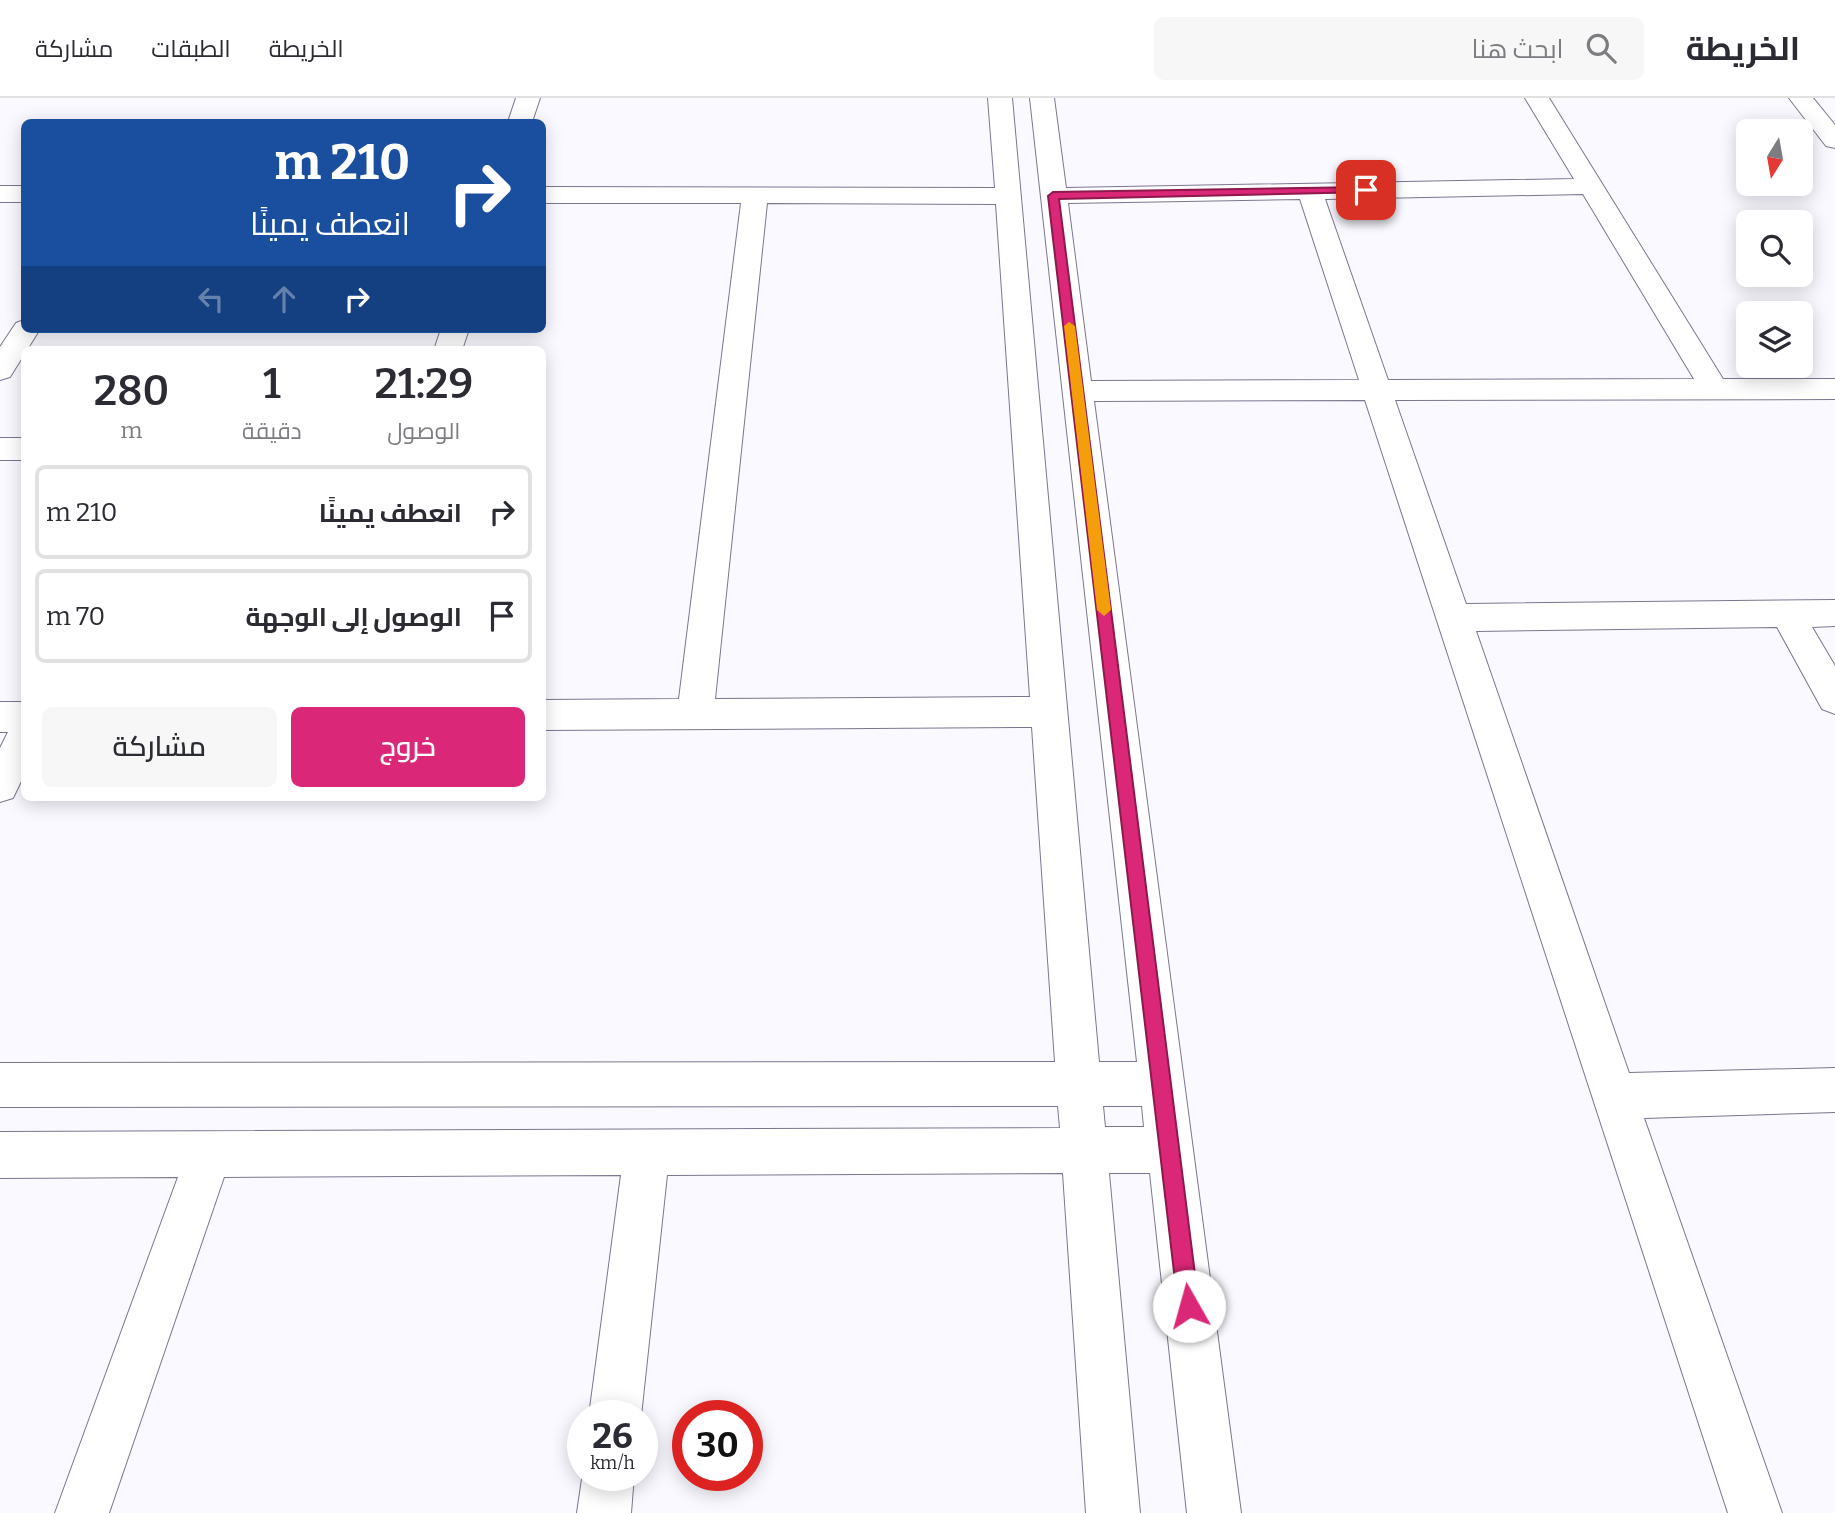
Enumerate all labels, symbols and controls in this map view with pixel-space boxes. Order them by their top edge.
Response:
search box [1154,17,1644,80]
icon: search [1582,29,1620,67]
text: الخريطة [1686,29,1800,69]
text: ابحث هنا [1472,34,1564,65]
text: مشاركة [35,35,113,63]
text: الطبقات [151,35,231,63]
text: الخريطة [269,35,344,63]
north arrow [1736,119,1813,196]
map controls [1736,119,1813,378]
text: 210 m [275,133,410,192]
icon: right [434,147,525,238]
pin [1336,160,1396,220]
icon: arrive [1347,171,1385,209]
text: انعطف يمينًا [250,205,410,243]
button: search [1736,210,1813,287]
icon: left [192,280,230,318]
icon: ahead [265,280,303,318]
icon: right [338,280,376,318]
button: layers [1736,301,1813,378]
text: 1 [263,359,281,409]
text: 21:29 [374,359,473,409]
text: 280 [94,366,169,416]
text: m [120,416,142,444]
text: دقيقة [242,417,302,445]
text: الوصول [387,417,461,445]
icon: right [483,493,521,531]
text: 210 m [46,497,117,528]
text: انعطف يمينًا [319,498,462,529]
icon: arrive [483,597,521,635]
text: 70 m [46,601,105,632]
text: الوصول إلى الوجهة [245,602,462,633]
button: مشاركة [42,707,277,787]
button: خروج [291,707,525,787]
position arrow [1152,1269,1226,1343]
speed limit sign: 30 [672,1400,763,1491]
text: 26 [592,1415,633,1457]
text: km/h [590,1452,635,1474]

